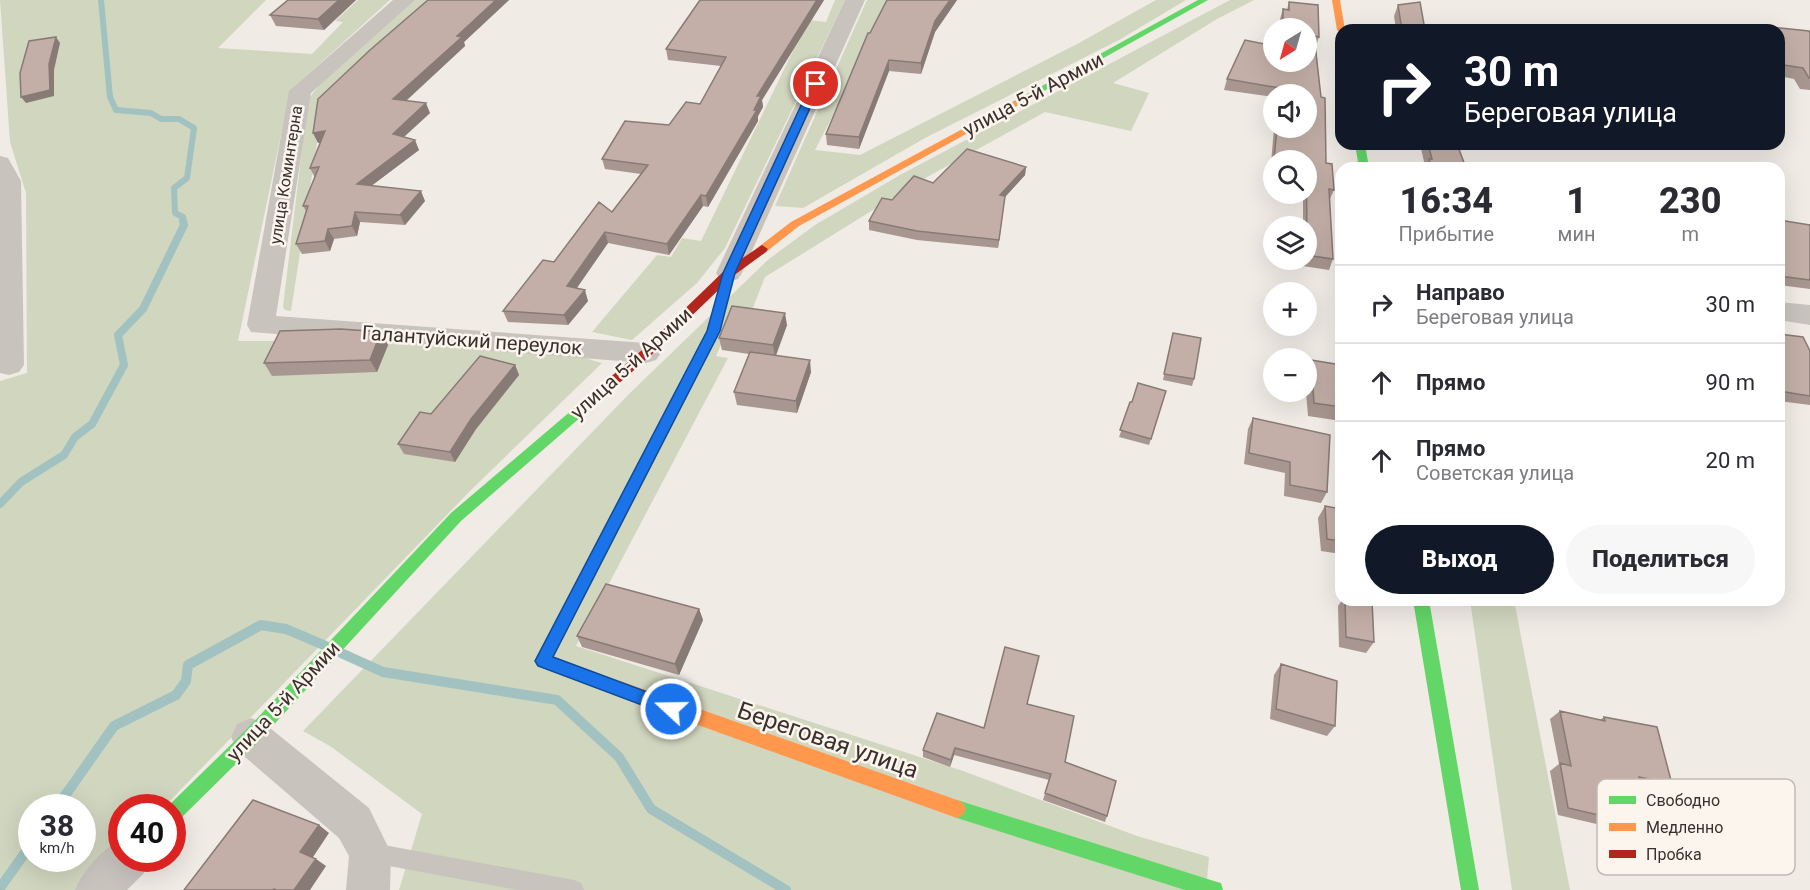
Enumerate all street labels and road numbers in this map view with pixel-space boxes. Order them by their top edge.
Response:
street label: улица 5-й Армии [959,47,1107,141]
street label: улица Коминтерна [266,104,306,246]
street label: улица 5-й Армии [565,302,697,424]
street label: Галантуйский переулок [361,320,583,360]
street label: улица 5-й Армии [221,636,345,766]
street label: Береговая улица [734,696,922,784]

